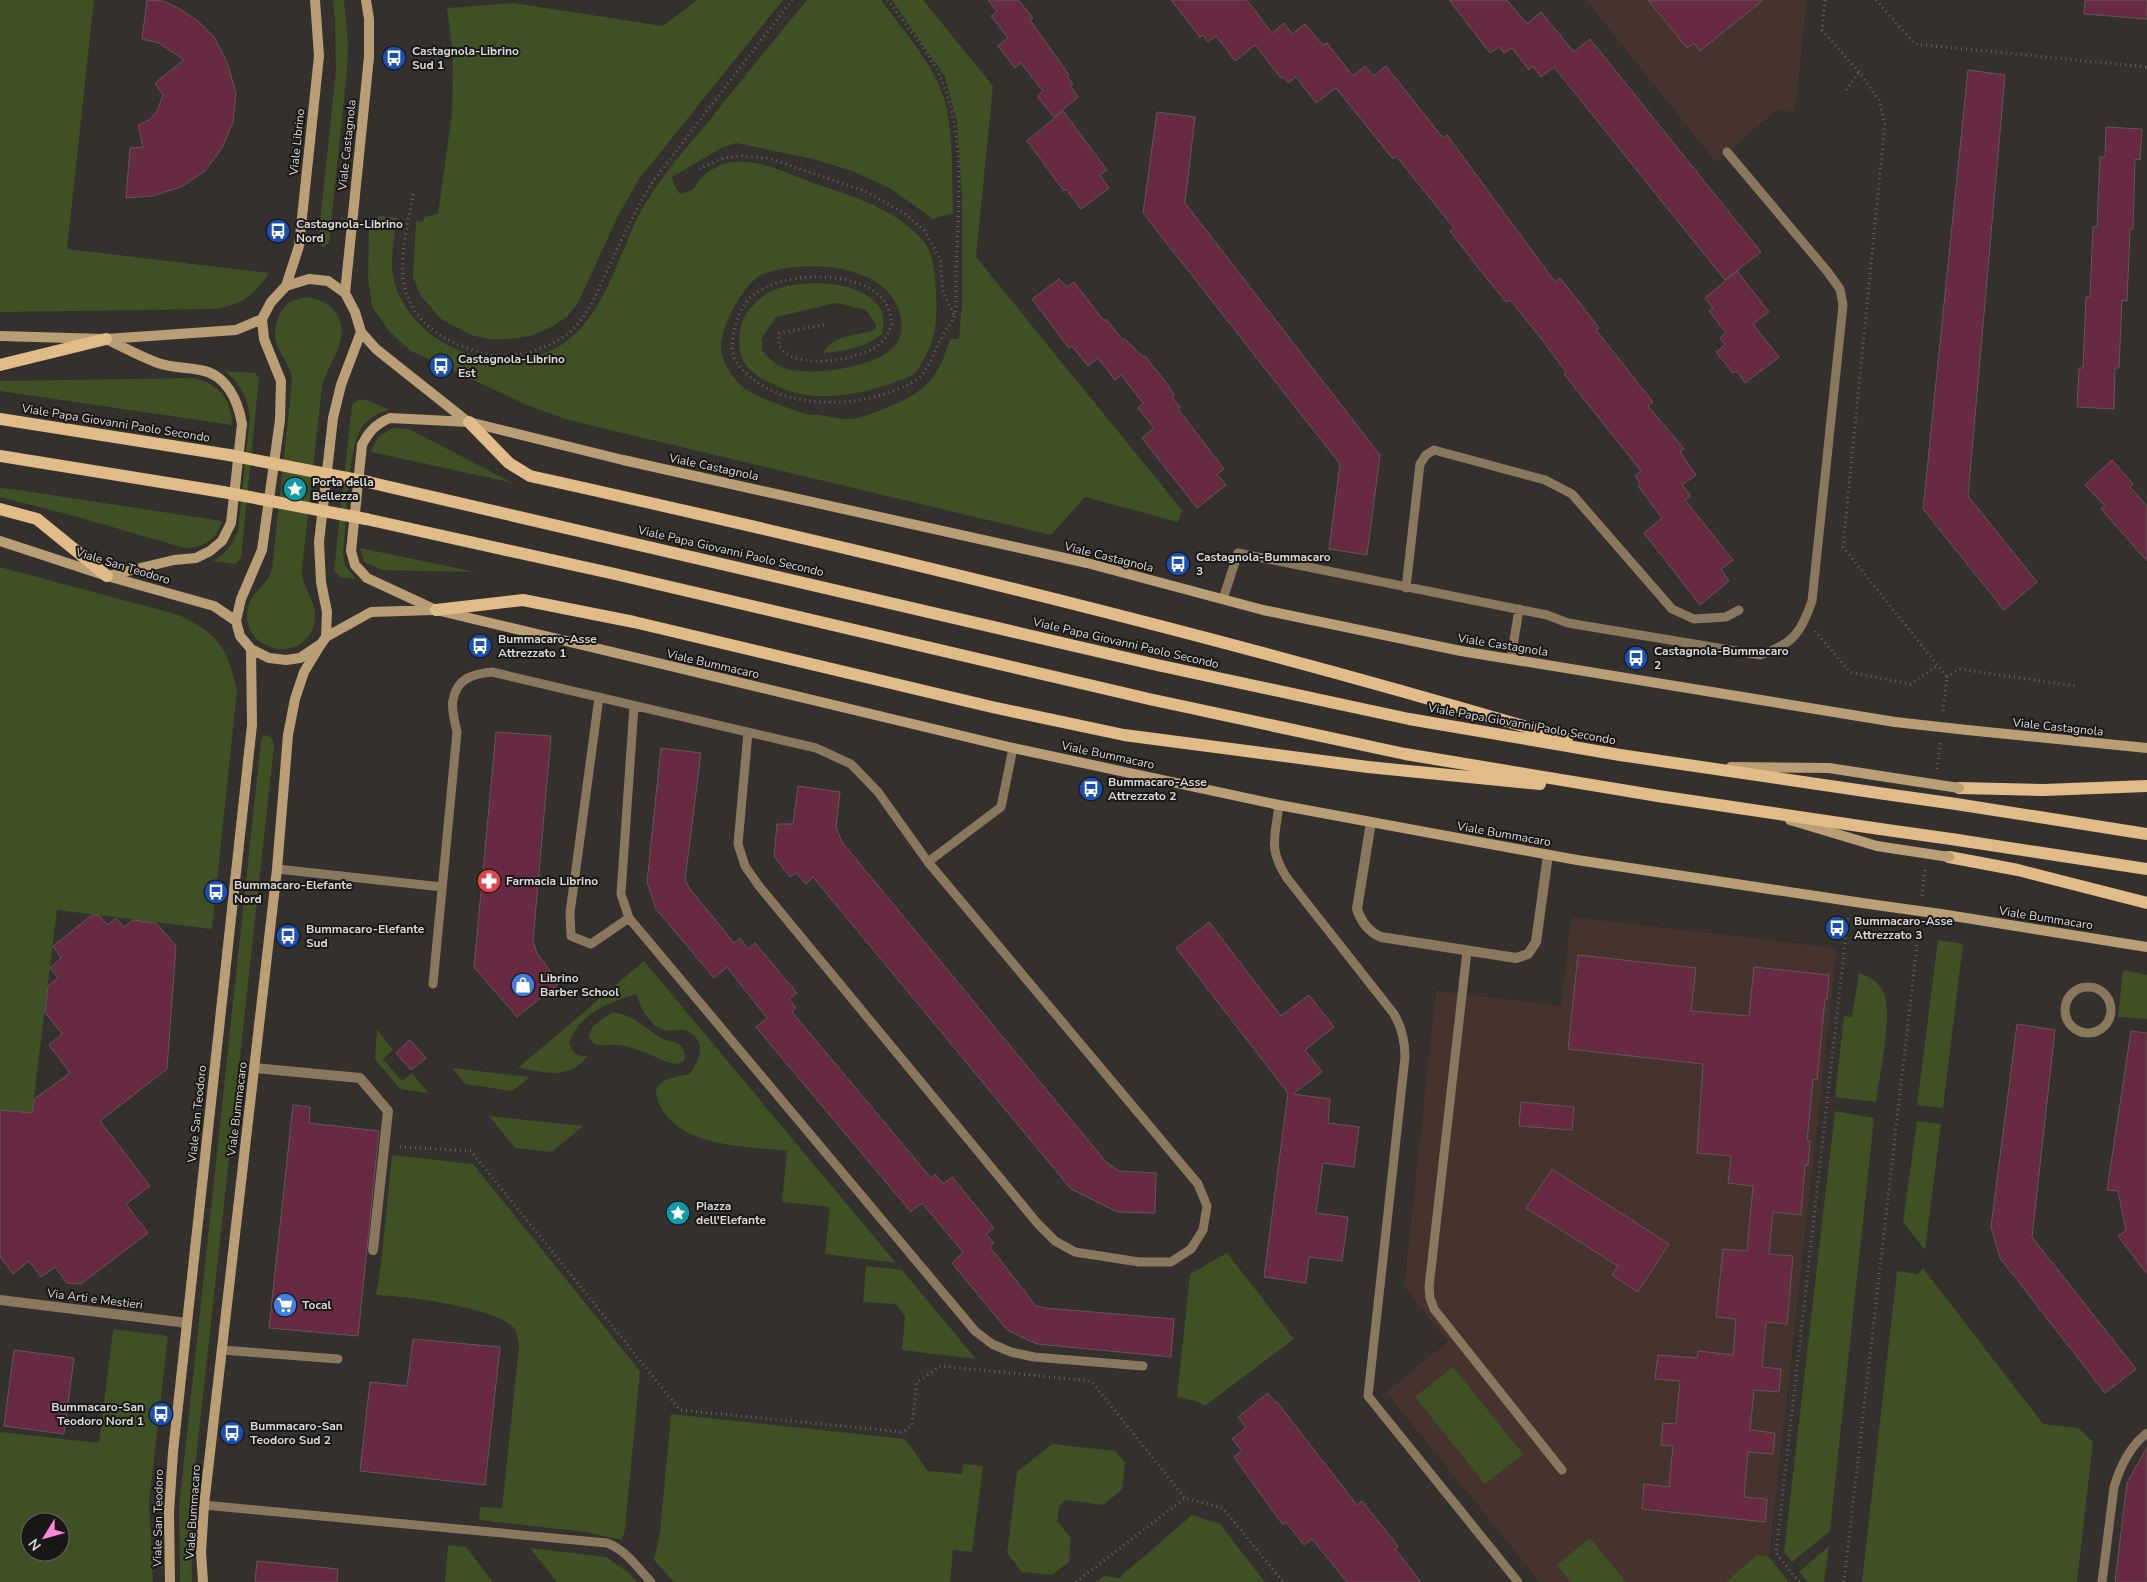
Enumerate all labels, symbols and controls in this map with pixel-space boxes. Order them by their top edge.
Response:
place label: Castagnola-Librino Sud 1 [412,43,519,73]
bus stop icon: Castagnola-Librino Sud 1 [381,45,407,71]
street label: Viale Castagnola [334,99,360,192]
street label: Viale Librino [285,107,309,177]
place label: Castagnola-Librino Nord [296,216,403,246]
bus stop icon: Castagnola-Librino Nord [265,218,291,244]
place label: Castagnola-Librino Est [458,351,565,381]
bus stop icon: Castagnola-Librino Est [428,353,454,379]
street label: Viale Papa Giovanni Paolo Secondo [20,400,212,446]
street label: Viale Castagnola [667,449,760,484]
place label: Porta della Bellezza [312,474,374,504]
place icon: Porta della Bellezza [282,476,308,502]
street label: Viale Papa Giovanni Paolo Secondo [635,522,826,580]
street label: Viale Castagnola [1062,538,1155,576]
street label: Viale San Teodoro [73,544,172,588]
place label: Castagnola-Bummacaro 3 [1196,549,1331,579]
bus stop icon: Castagnola-Bummacaro 3 [1165,551,1191,577]
street label: Viale Papa Giovanni Paolo Secondo [1030,614,1221,672]
street label: Viale Castagnola [1456,630,1549,660]
place label: Bummacaro-Asse Attrezzato 1 [498,631,597,661]
bus stop icon: Bummacaro-Asse Attrezzato 1 [467,633,493,659]
place label: Castagnola-Bummacaro 2 [1654,643,1789,673]
street label: Viale Bummacaro [664,645,761,683]
bus stop icon: Castagnola-Bummacaro 2 [1623,645,1649,671]
street label: Viale Papa Giovanni Paolo Secondo [1426,699,1617,748]
street label: Viale Castagnola [2011,714,2104,740]
street label: Viale Bummacaro [1059,737,1156,773]
place label: Bummacaro-Asse Attrezzato 2 [1108,774,1207,804]
bus stop icon: Bummacaro-Asse Attrezzato 2 [1078,776,1104,802]
street label: Viale Bummacaro [1455,818,1552,850]
pharmacy icon: Farmacia Librino [476,868,502,894]
place label: Farmacia Librino [506,873,598,889]
place label: Bummacaro-Elefante Nord [234,877,353,907]
bus stop icon: Bummacaro-Elefante Nord [203,879,229,905]
street label: Viale Bummacaro [1997,903,2094,933]
place label: Bummacaro-Asse Attrezzato 3 [1854,913,1953,943]
bus stop icon: Bummacaro-Asse Attrezzato 3 [1824,915,1850,941]
place label: Bummacaro-Elefante Sud [306,921,425,951]
bus stop icon: Bummacaro-Elefante Sud [275,923,301,949]
place label: Librino Barber School [540,970,619,1000]
shop icon: Librino Barber School [510,972,536,998]
street label: Viale Bummacaro [223,1061,251,1158]
street label: Viale San Teodoro [184,1064,210,1165]
place label: Piazza dell'Elefante [696,1198,767,1228]
place icon: Piazza dell'Elefante [665,1200,691,1226]
street label: Via Arti e Mestieri [45,1285,144,1313]
supermarket icon: Tocal [272,1292,298,1318]
place label: Tocal [302,1297,332,1313]
place label: Bummacaro-San Teodoro Nord 1 [51,1399,144,1429]
bus stop icon: Bummacaro-San Teodoro Nord 1 [148,1401,174,1427]
place label: Bummacaro-San Teodoro Sud 2 [250,1418,343,1448]
bus stop icon: Bummacaro-San Teodoro Sud 2 [219,1420,245,1446]
street label: Viale Bummacaro [182,1464,204,1561]
street label: Viale San Teodoro [149,1469,167,1568]
north arrow [20,1512,70,1562]
text: N [24,1535,46,1554]

